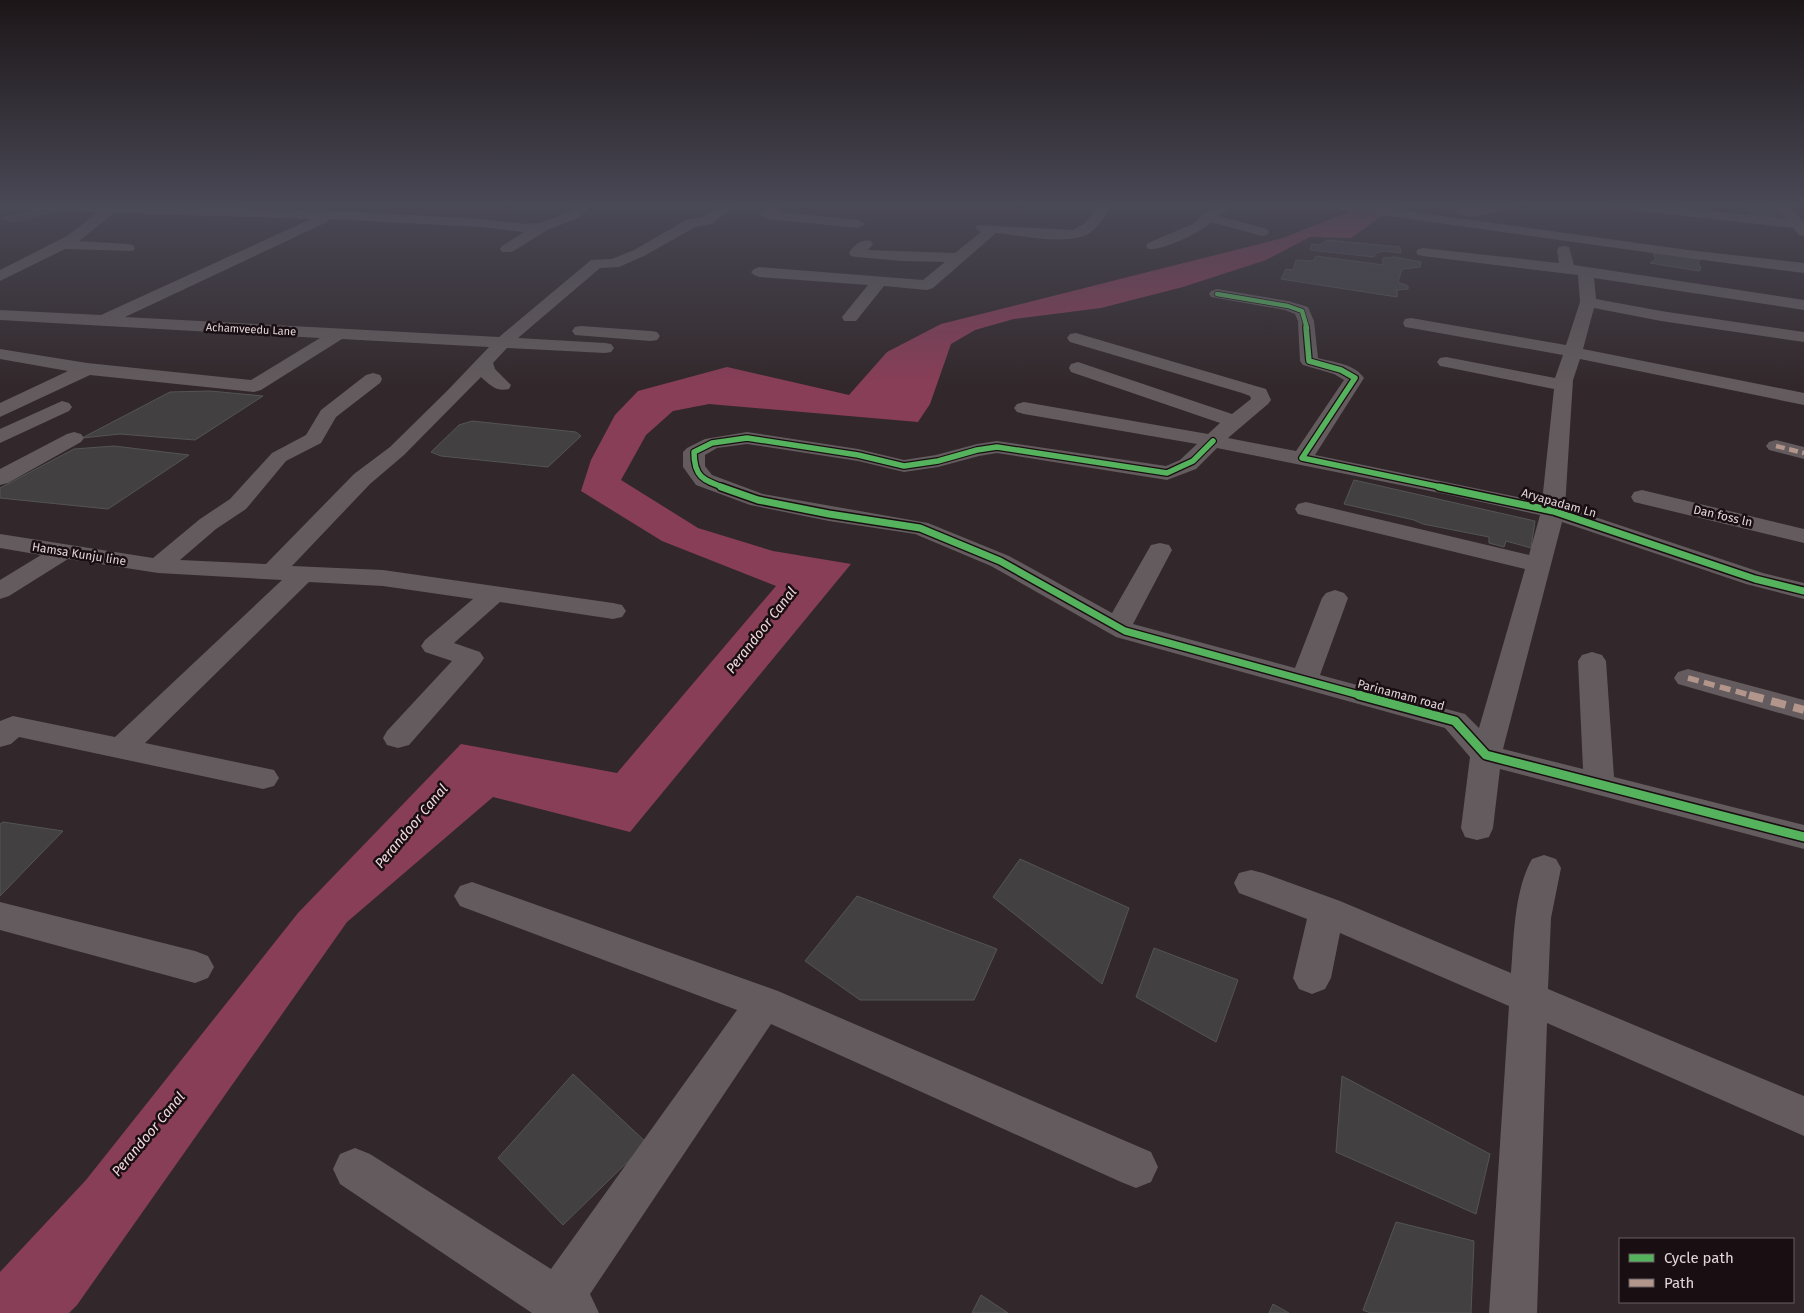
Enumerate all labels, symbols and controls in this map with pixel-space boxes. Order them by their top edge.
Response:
street label: Achamveedu Lane [206,321,296,338]
street label: Aryapadam Ln [1520,486,1598,520]
street label: Dan foss ln [1692,502,1754,530]
street label: Hamsa Kunju line [31,540,127,568]
water label: Perandoor Canal [722,584,800,677]
street label: Parinamam road [1356,677,1446,713]
water label: Perandoor Canal [371,781,452,872]
water label: Perandoor Canal [108,1089,189,1180]
legend [1619,1238,1794,1303]
text: Cycle path [1664,1249,1734,1267]
text: Path [1664,1274,1694,1292]

